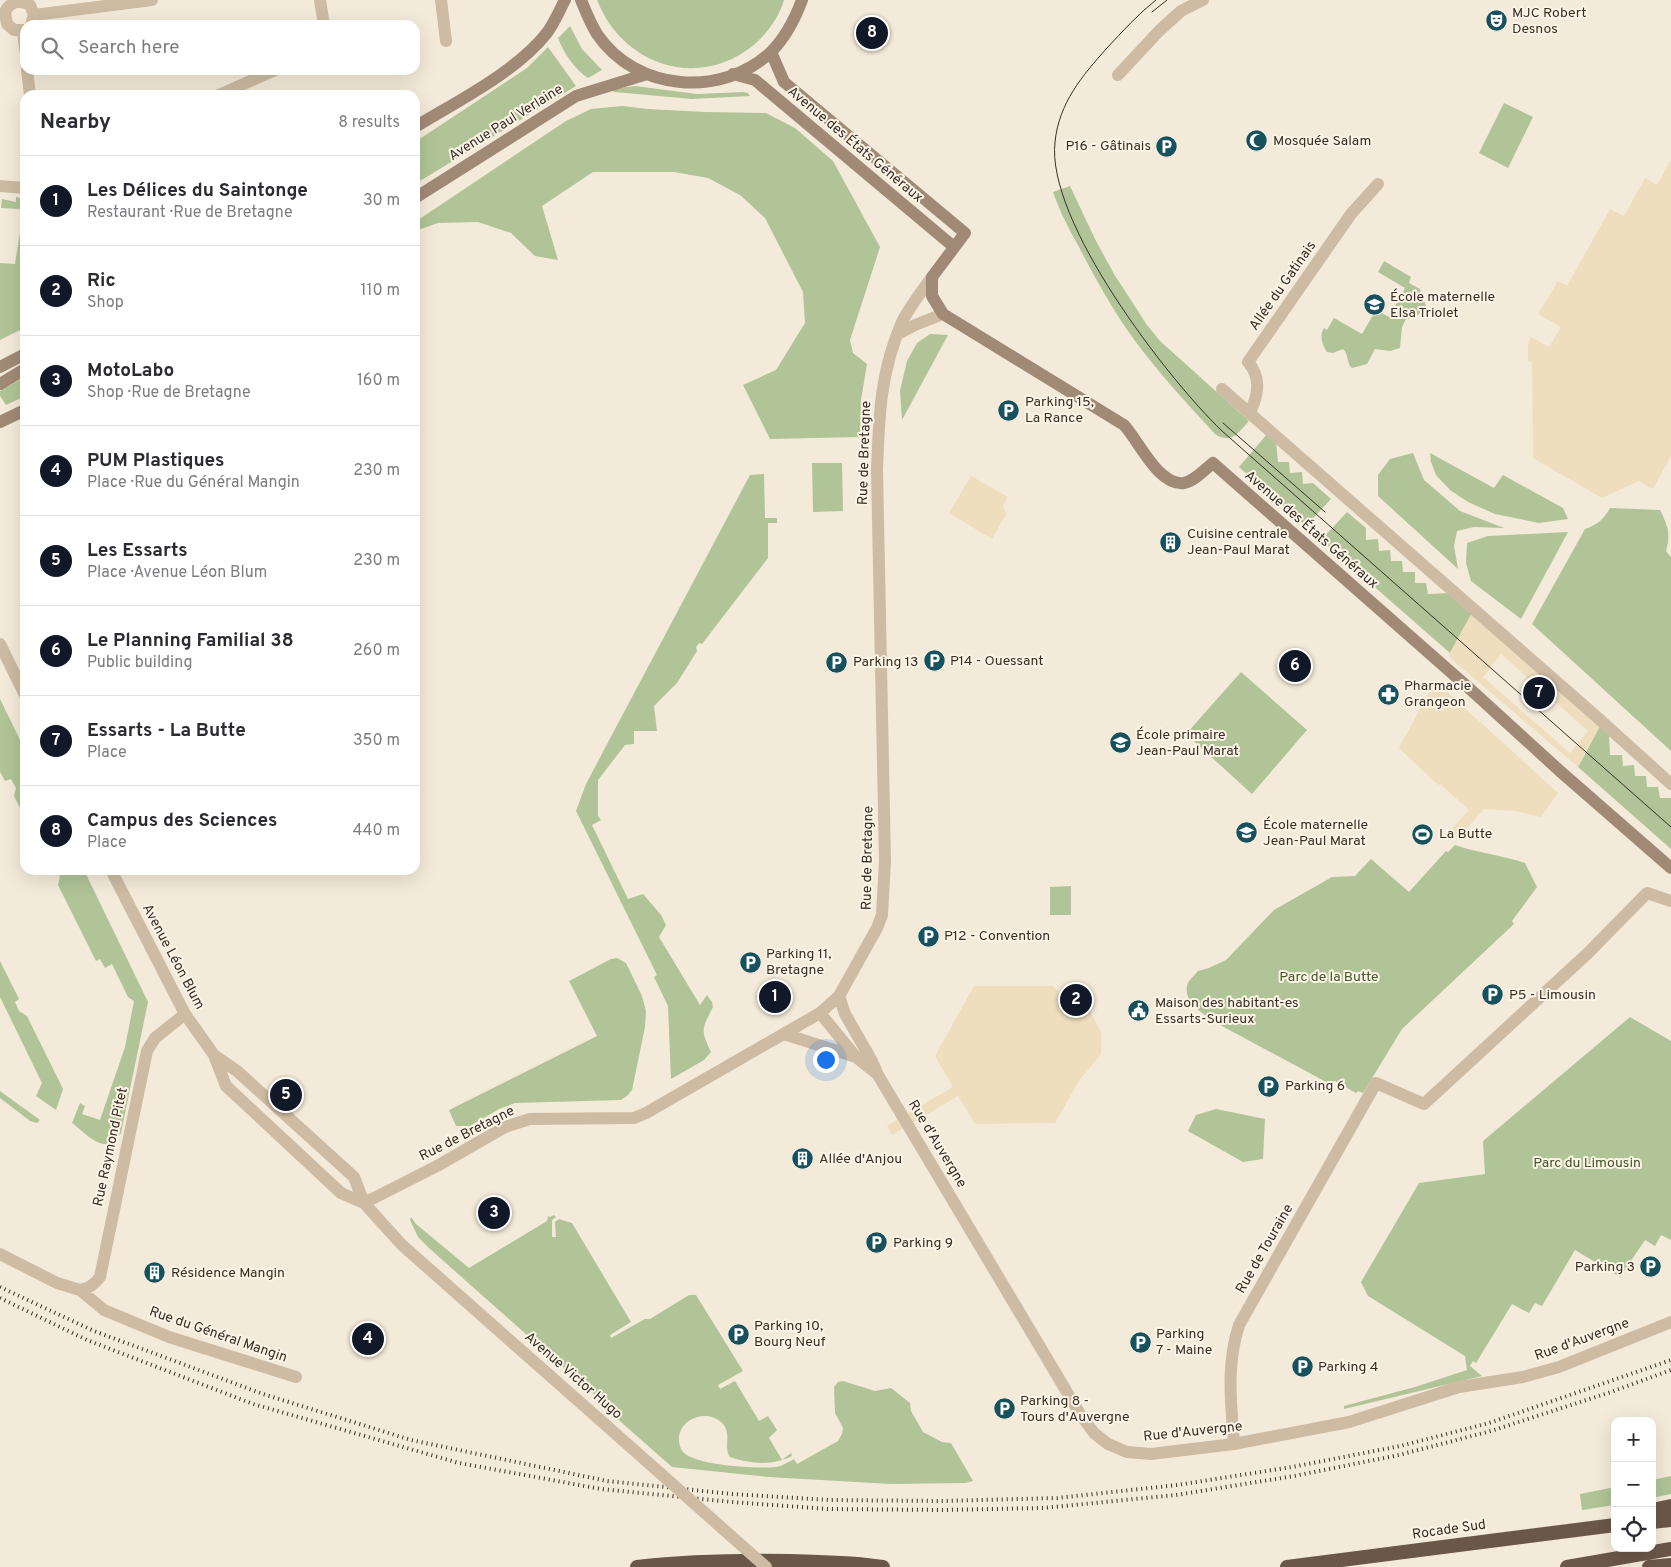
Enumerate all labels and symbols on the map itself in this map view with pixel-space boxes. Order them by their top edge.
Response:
place label: MJC Robert Desnos [1512,5,1587,38]
theatre icon: MJC Robert Desnos [1484,9,1508,33]
pin: 8 [856,14,888,52]
street label: Avenue Paul Verlaine [446,81,566,165]
street label: Avenue des États Généraux [784,83,927,207]
mosque icon: Mosquée Salam [1245,129,1269,153]
place label: Mosquée Salam [1273,133,1371,150]
parking icon: P16 - Gâtinais [1155,134,1179,158]
place label: P16 - Gâtinais [1065,138,1151,155]
street label: Allée du Gatinais [1246,238,1320,334]
place label: École maternelle Elsa Triolet [1390,288,1495,322]
school or university icon: École maternelle Elsa Triolet [1362,293,1386,317]
place label: Parking 15, La Rance [1025,394,1094,427]
parking icon: Parking 15, La Rance [997,398,1021,422]
street label: Rue de Bretagne [855,401,875,505]
street label: Avenue des États Généraux [1241,467,1382,593]
place label: Cuisine centrale Jean-Paul Marat [1187,526,1290,559]
building icon: Cuisine centrale Jean-Paul Marat [1159,530,1183,554]
pin: 6 [1279,647,1311,685]
parking icon: P14 - Ouessant [922,649,946,673]
parking icon: Parking 13 [825,650,849,674]
place label: P14 - Ouessant [950,653,1044,670]
place label: Parking 13 [853,654,918,671]
pin: 7 [1523,674,1555,712]
place label: Pharmacie Grangeon [1404,678,1471,711]
pharmacy icon: Pharmacie Grangeon [1376,682,1400,706]
place label: École primaire Jean-Paul Marat [1136,726,1239,760]
school or university icon: École primaire Jean-Paul Marat [1108,731,1132,755]
street label: Rue de Bretagne [859,806,877,910]
place label: École maternelle Jean-Paul Marat [1263,816,1368,850]
school or university icon: École maternelle Jean-Paul Marat [1235,821,1259,845]
sports icon: La Butte [1411,822,1435,846]
place label: La Butte [1439,826,1492,843]
street label: Avenue Léon Blum [138,901,208,1013]
parking icon: P12 - Convention [916,924,940,948]
place label: P12 - Convention [944,928,1050,945]
place label: Parking 11, Bretagne [766,946,831,979]
parking icon: Parking 11, Bretagne [738,950,762,974]
park label: Parc de la Butte [1279,969,1379,986]
pin: 1 [759,978,791,1016]
pin: 2 [1060,981,1092,1019]
parking icon: P5 - Limousin [1481,983,1505,1007]
place label: P5 - Limousin [1509,987,1596,1004]
place label: Maison des habitant-es Essarts-Surieux [1155,995,1299,1028]
public building icon: Maison des habitant-es Essarts-Surieux [1127,999,1151,1023]
your location [813,1047,839,1073]
parking icon: Parking 6 [1257,1074,1281,1098]
pin: 5 [270,1076,302,1114]
place label: Parking 6 [1285,1078,1345,1095]
street label: Rue Raymond Pitet [90,1086,132,1208]
street label: Rue d'Auvergne [904,1097,970,1191]
street label: Rue de Bretagne [417,1103,517,1165]
building icon: Allée d'Anjou [791,1147,815,1171]
place label: Allée d'Anjou [819,1151,902,1168]
park label: Parc du Limousin [1533,1155,1641,1172]
pin: 3 [478,1194,510,1232]
street label: Rue de Touraine [1233,1201,1297,1297]
parking icon: Parking 9 [865,1231,889,1255]
place label: Parking 9 [893,1235,953,1252]
parking icon: Parking 3 [1639,1255,1663,1279]
place label: Parking 3 [1575,1259,1635,1276]
building icon: Résidence Mangin [143,1261,167,1285]
place label: Résidence Mangin [171,1265,285,1282]
street label: Rue du Général Mangin [147,1303,289,1367]
street label: Rue d'Auvergne [1532,1315,1632,1365]
place label: Parking 10, Bourg Neuf [754,1318,826,1351]
pin: 4 [352,1320,384,1358]
parking icon: Parking 10, Bourg Neuf [726,1322,750,1346]
place label: Parking 7 - Maine [1156,1326,1212,1359]
street label: Avenue Victor Hugo [521,1329,625,1423]
parking icon: Parking 7 - Maine [1128,1330,1152,1354]
parking icon: Parking 4 [1290,1355,1314,1379]
place label: Parking 4 [1318,1359,1378,1376]
place label: Parking 8 - Tours d'Auvergne [1020,1393,1130,1426]
parking icon: Parking 8 - Tours d'Auvergne [992,1397,1016,1421]
street label: Rue d'Auvergne [1143,1418,1243,1446]
street label: Rocade Sud [1411,1516,1487,1544]

